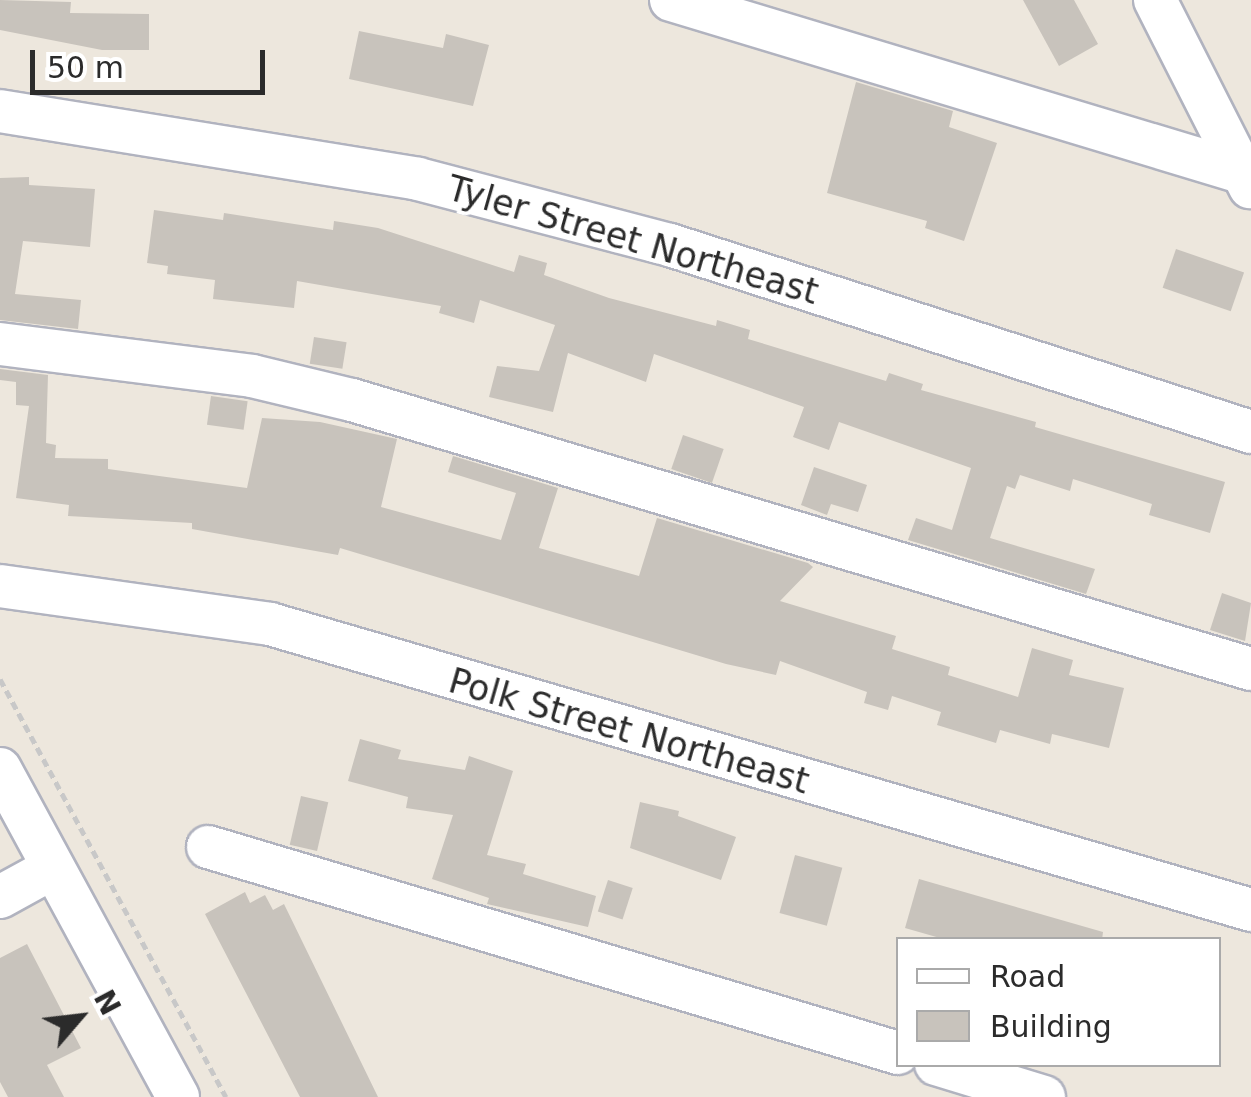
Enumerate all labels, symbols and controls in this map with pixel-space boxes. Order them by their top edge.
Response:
scale bar [35,30,270,92]
text: 50 m [47,50,124,85]
street label: Tyler Street Northeast [443,167,823,313]
street label: Polk Street Northeast [444,659,814,803]
legend [896,937,1221,1067]
text: Road [990,959,1065,994]
north arrow [30,967,130,1067]
text: N [87,985,127,1021]
text: Building [990,1009,1112,1044]

